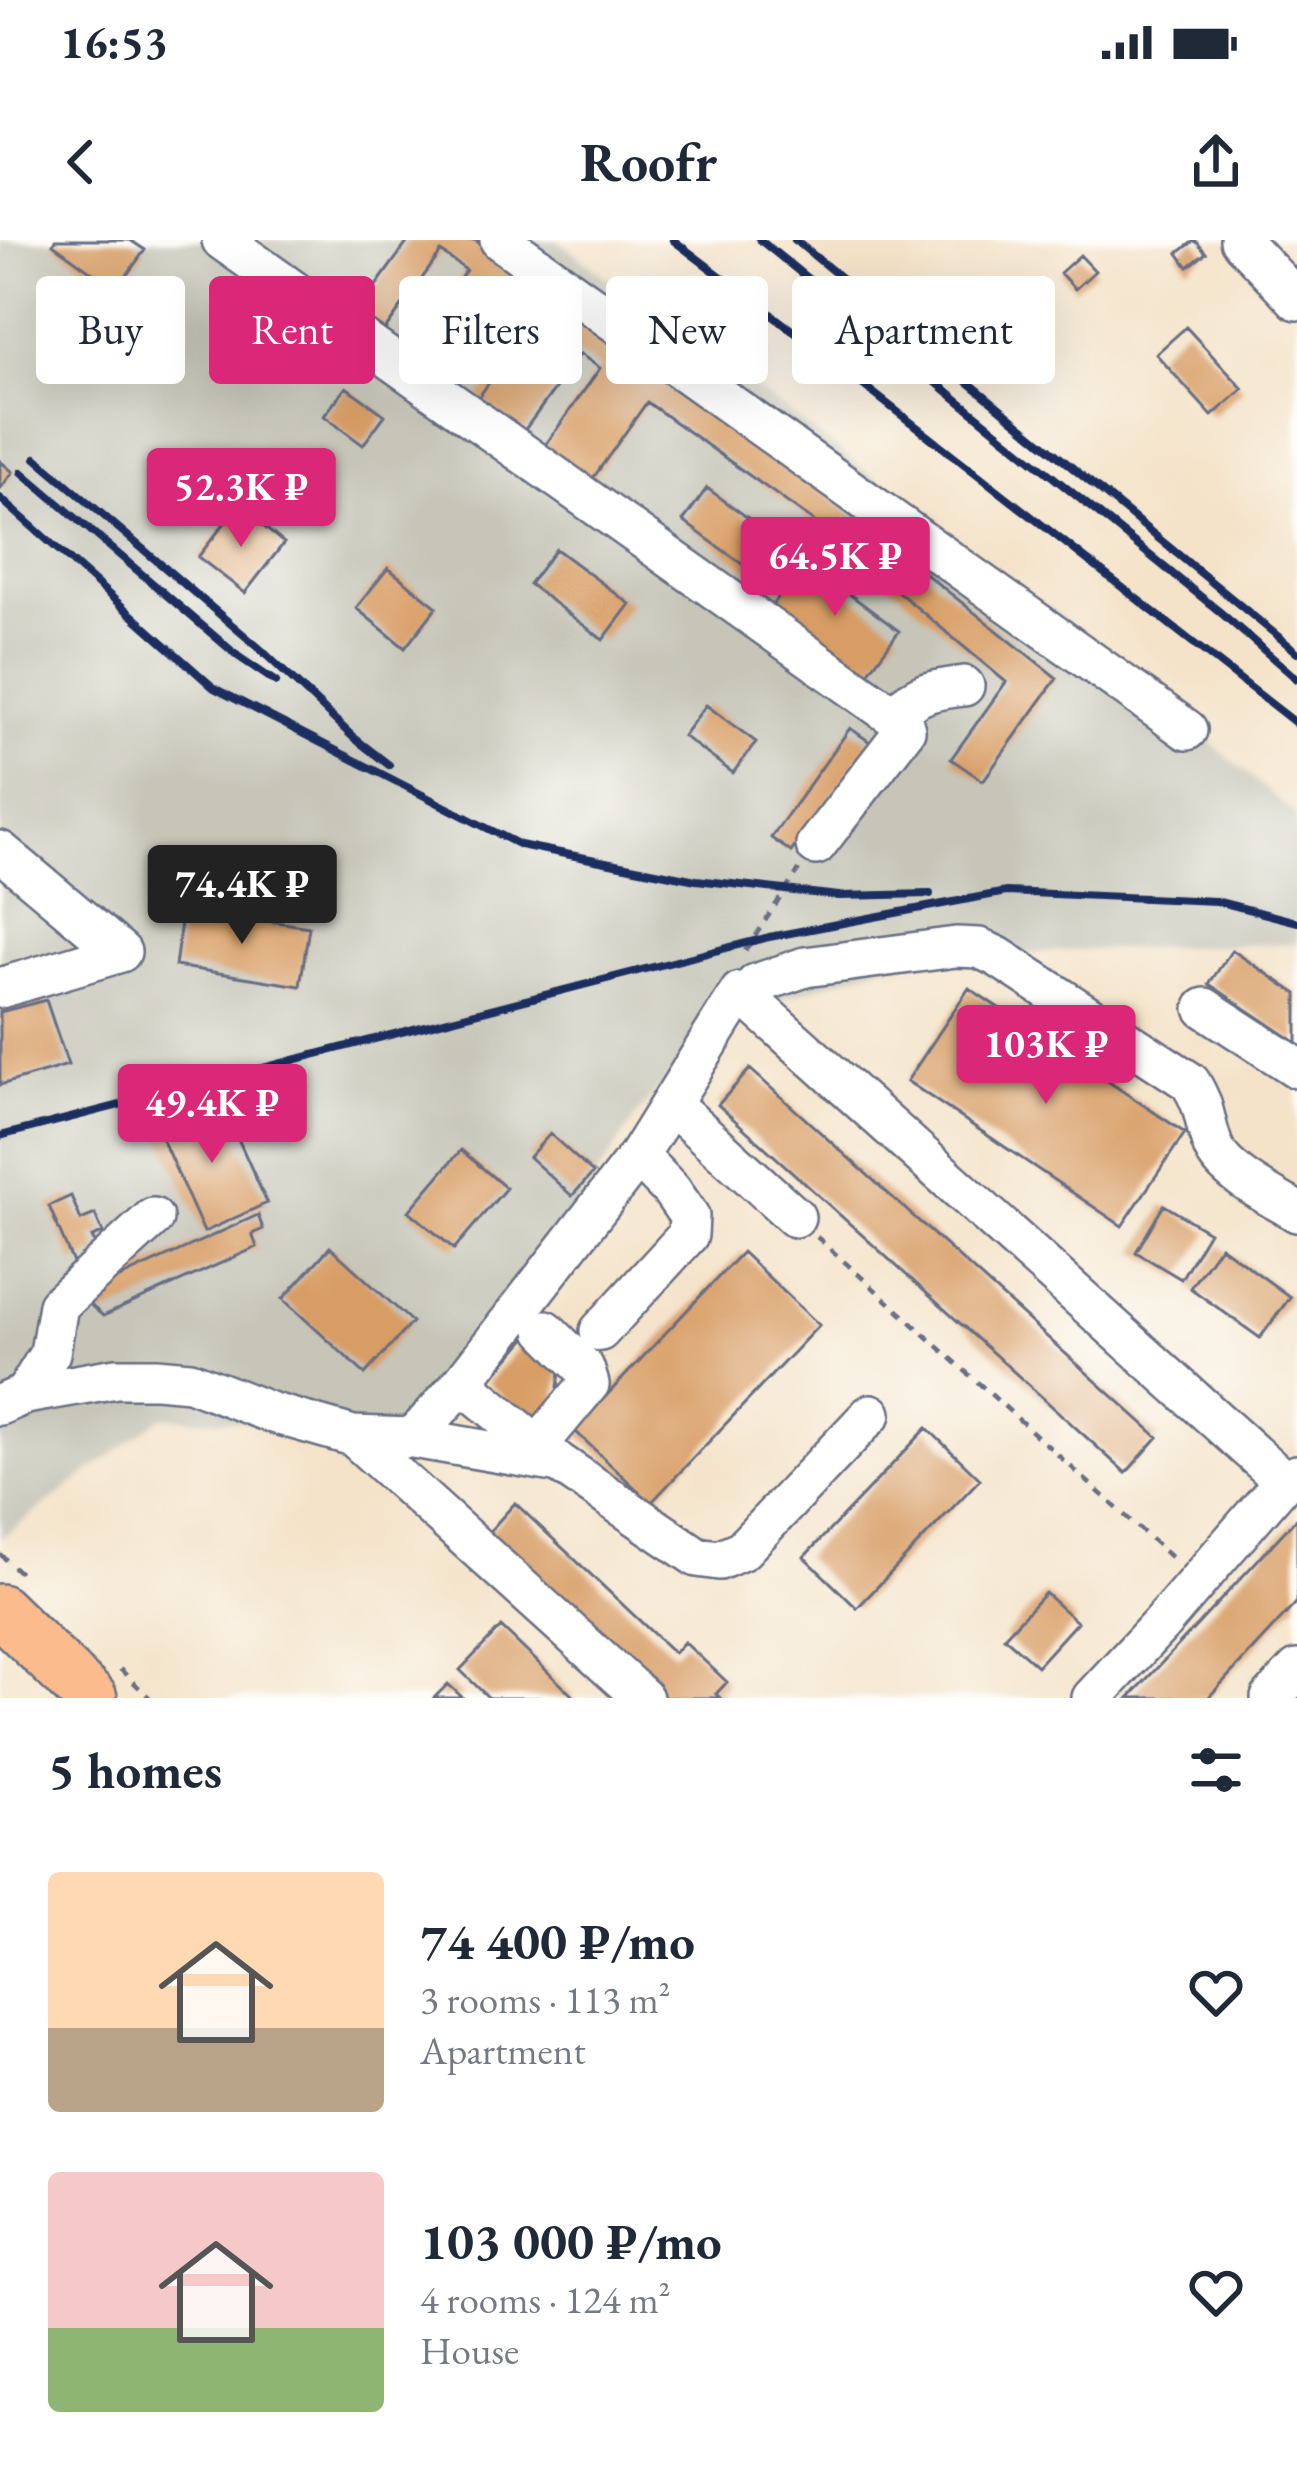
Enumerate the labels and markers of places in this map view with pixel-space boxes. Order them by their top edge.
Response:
pin: 52.3K ₽ [130,448,352,550]
pin: 64.5K ₽ [724,517,946,619]
pin: 74.4K ₽ [131,845,353,947]
pin: 103K ₽ [948,1005,1144,1107]
pin: 49.4K ₽ [101,1064,323,1166]

